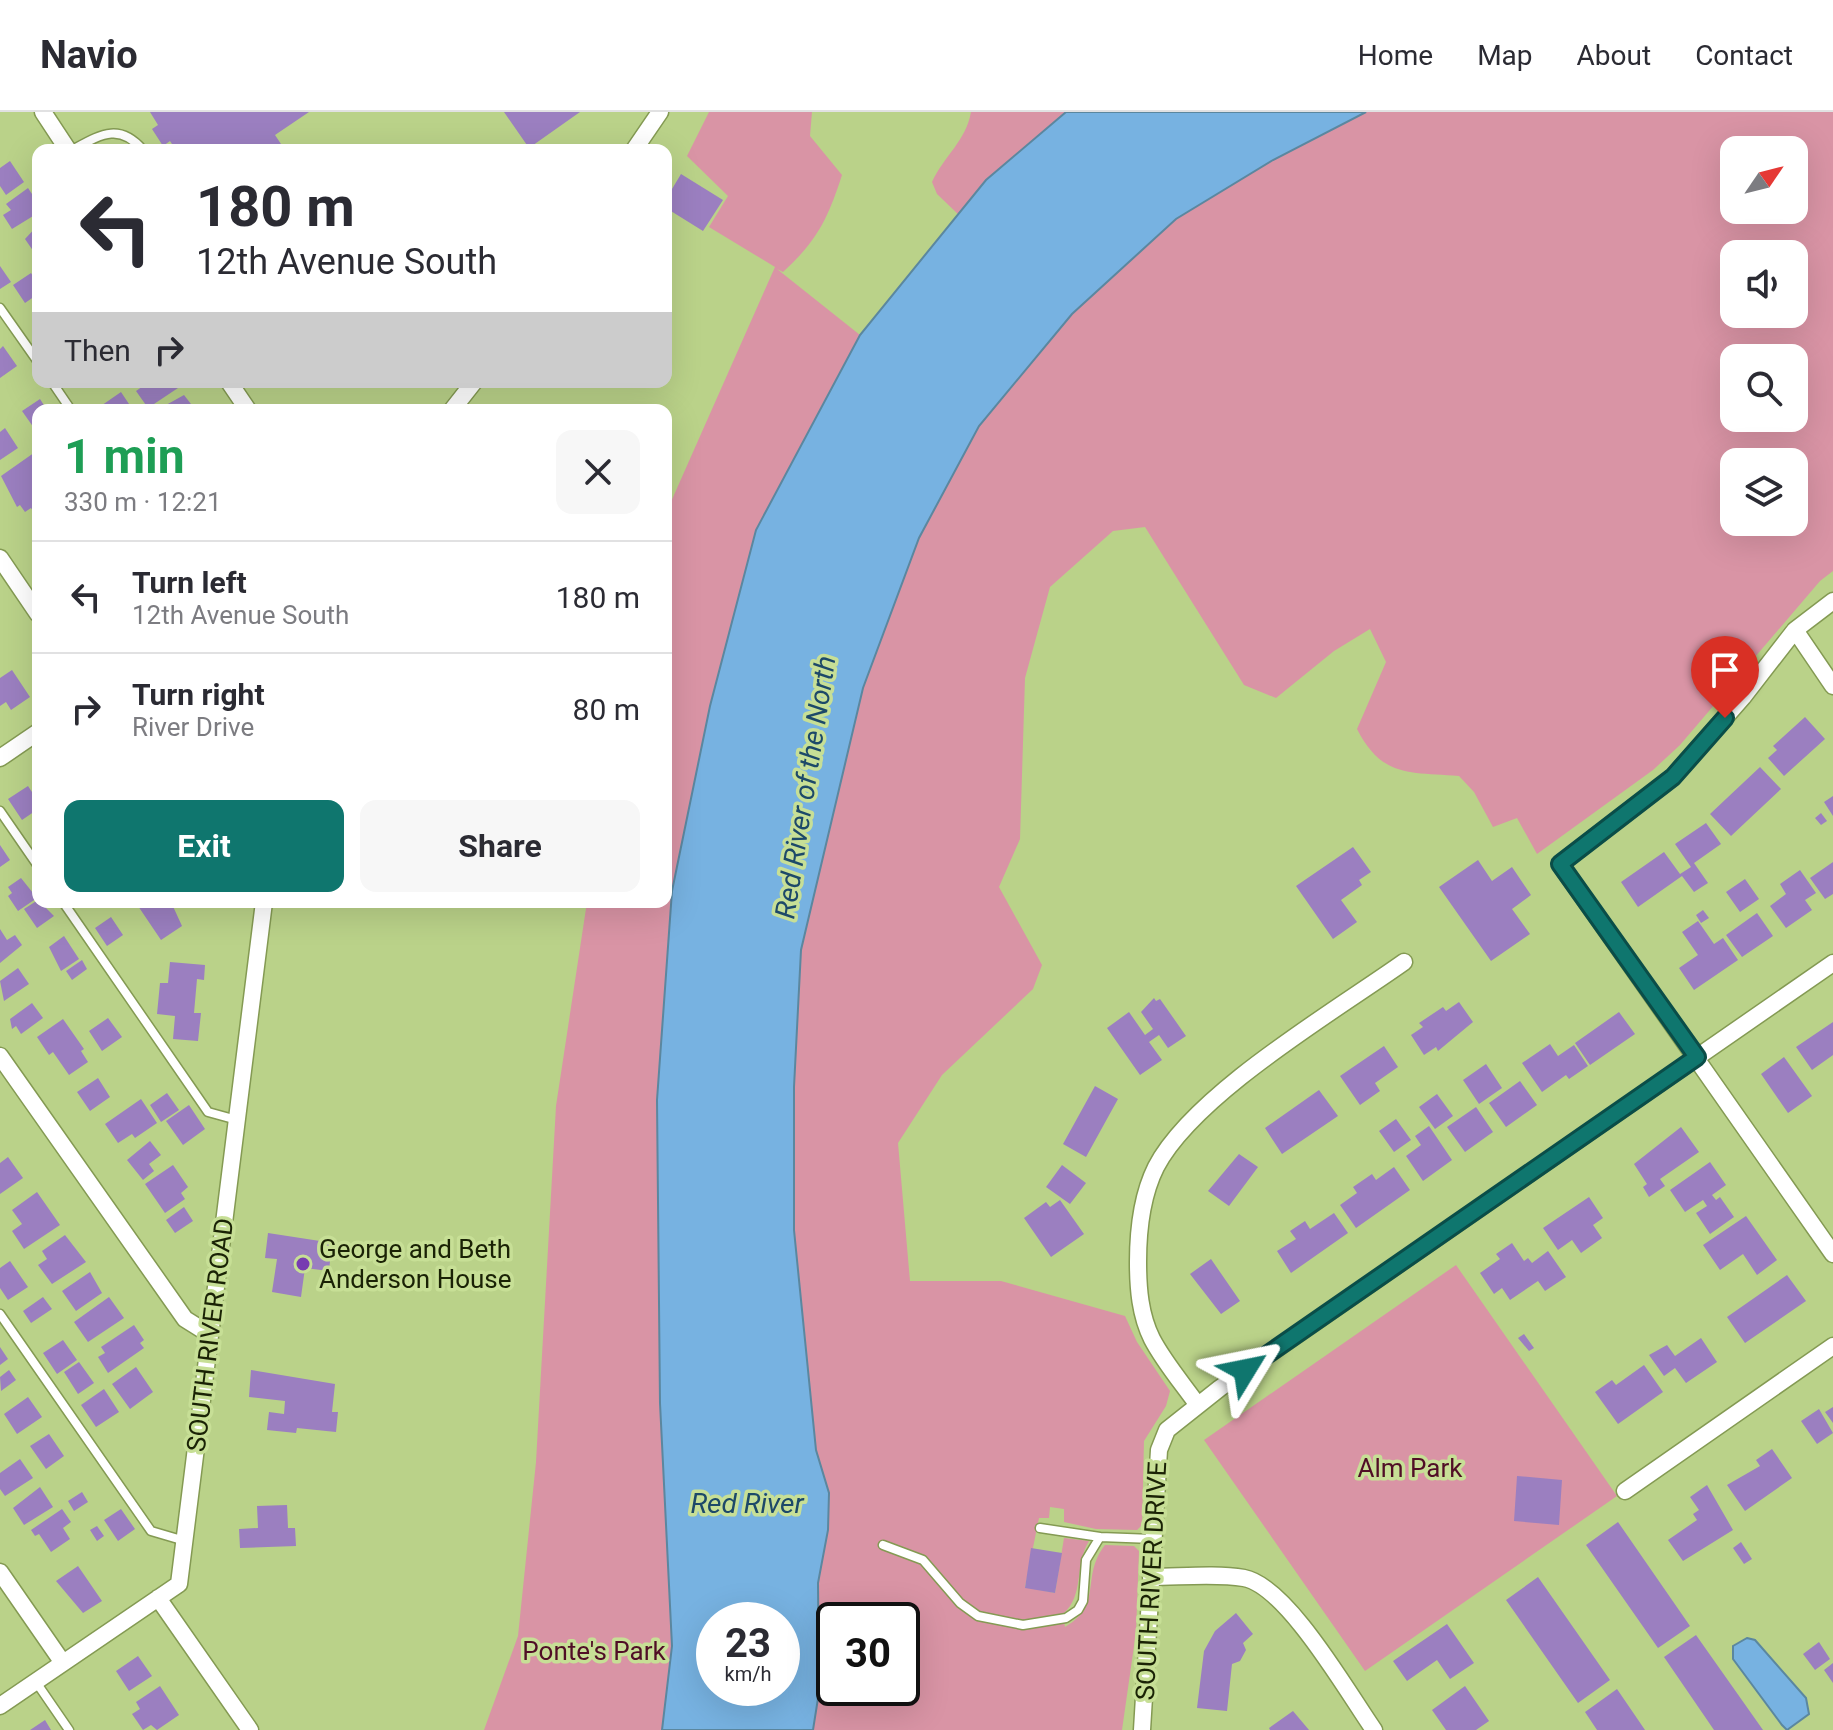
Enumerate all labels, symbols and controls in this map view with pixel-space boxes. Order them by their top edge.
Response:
text: Navio [40,33,138,77]
text: Home [1358,39,1433,72]
text: Map [1477,39,1533,72]
text: About [1577,39,1651,72]
text: Contact [1695,39,1793,72]
north arrow [1720,136,1808,224]
map controls [1720,136,1808,536]
text: 180 m [196,174,355,240]
icon: left [64,176,168,280]
button: sound [1720,240,1808,328]
text: 12th Avenue South [196,241,497,283]
icon: right [147,328,191,372]
text: Then [64,333,131,368]
button: search [1720,344,1808,432]
text: 1 min [64,428,185,485]
button: close [556,430,640,514]
button: layers [1720,448,1808,536]
text: 330 m · 12:21 [64,487,222,517]
text: Turn left [132,565,247,600]
icon: left [64,575,108,619]
text: 180 m [556,580,640,615]
text: 12th Avenue South [132,600,349,630]
pin [1691,636,1759,718]
icon: arrive [1703,648,1747,692]
water label: Red River of the North [768,653,843,921]
text: Turn right [132,677,265,712]
icon: right [64,687,108,731]
text: 80 m [573,692,640,727]
text: River Drive [132,712,254,742]
button: Exit [64,800,344,892]
button: Share [360,800,640,892]
street label: SOUTH RIVER ROAD [181,1216,239,1454]
place label: George and Beth Anderson House [319,1234,512,1294]
marker: George and Beth Anderson House [294,1255,312,1273]
position arrow [1203,1328,1287,1412]
park label: Alm Park [1358,1453,1463,1483]
street label: SOUTH RIVER DRIVE [1130,1461,1172,1701]
water label: Red River [690,1487,804,1520]
speed limit sign: 30 [816,1602,920,1706]
text: 23 [725,1620,771,1667]
park label: Ponte's Park [522,1636,666,1666]
text: km/h [725,1662,771,1686]

